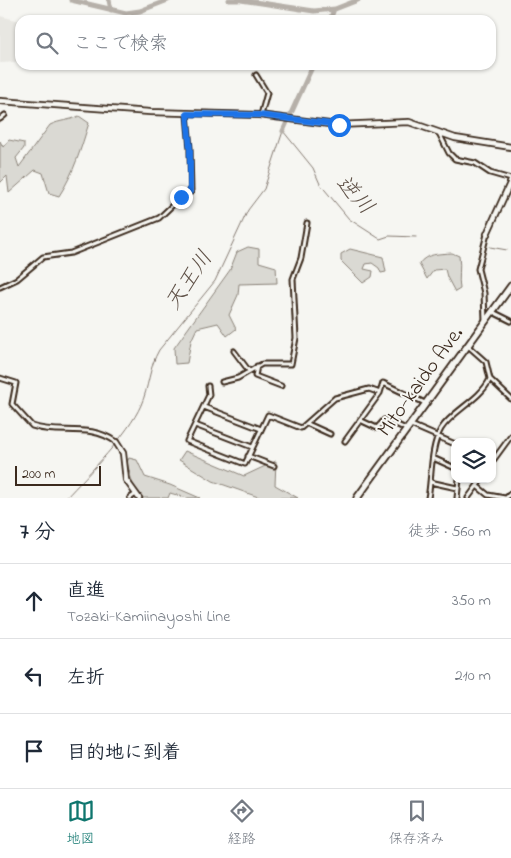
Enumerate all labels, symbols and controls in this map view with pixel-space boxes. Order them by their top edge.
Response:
search box [15,15,496,70]
icon: search [33,29,61,57]
text: ここで検索 [73,31,168,58]
route start [328,114,351,137]
water label: 逆川 [327,169,381,223]
route end [170,186,193,209]
water label: 天王川 [158,245,222,317]
street label: Mito-kaido Ave. [371,321,471,443]
map controls [451,438,496,483]
button: layers [451,438,496,483]
scale bar [15,463,101,486]
text: 200 m [22,464,55,485]
text: 7 分 [20,518,55,548]
text: 徒歩 · 560 m [408,520,491,544]
text: 直進 [67,578,105,605]
icon: ahead [20,587,48,615]
text: 350 m [452,589,491,613]
text: Tozaki-Kamiinayoshi Line [67,605,230,629]
icon: left [20,662,48,690]
text: 210 m [455,664,491,688]
text: 左折 [67,665,105,692]
icon: arrive [20,737,48,765]
text: 目的地に到着 [67,740,181,767]
tab: 地図 [67,797,95,850]
tab: 経路 [228,797,256,850]
tab: 保存済み [389,797,445,850]

